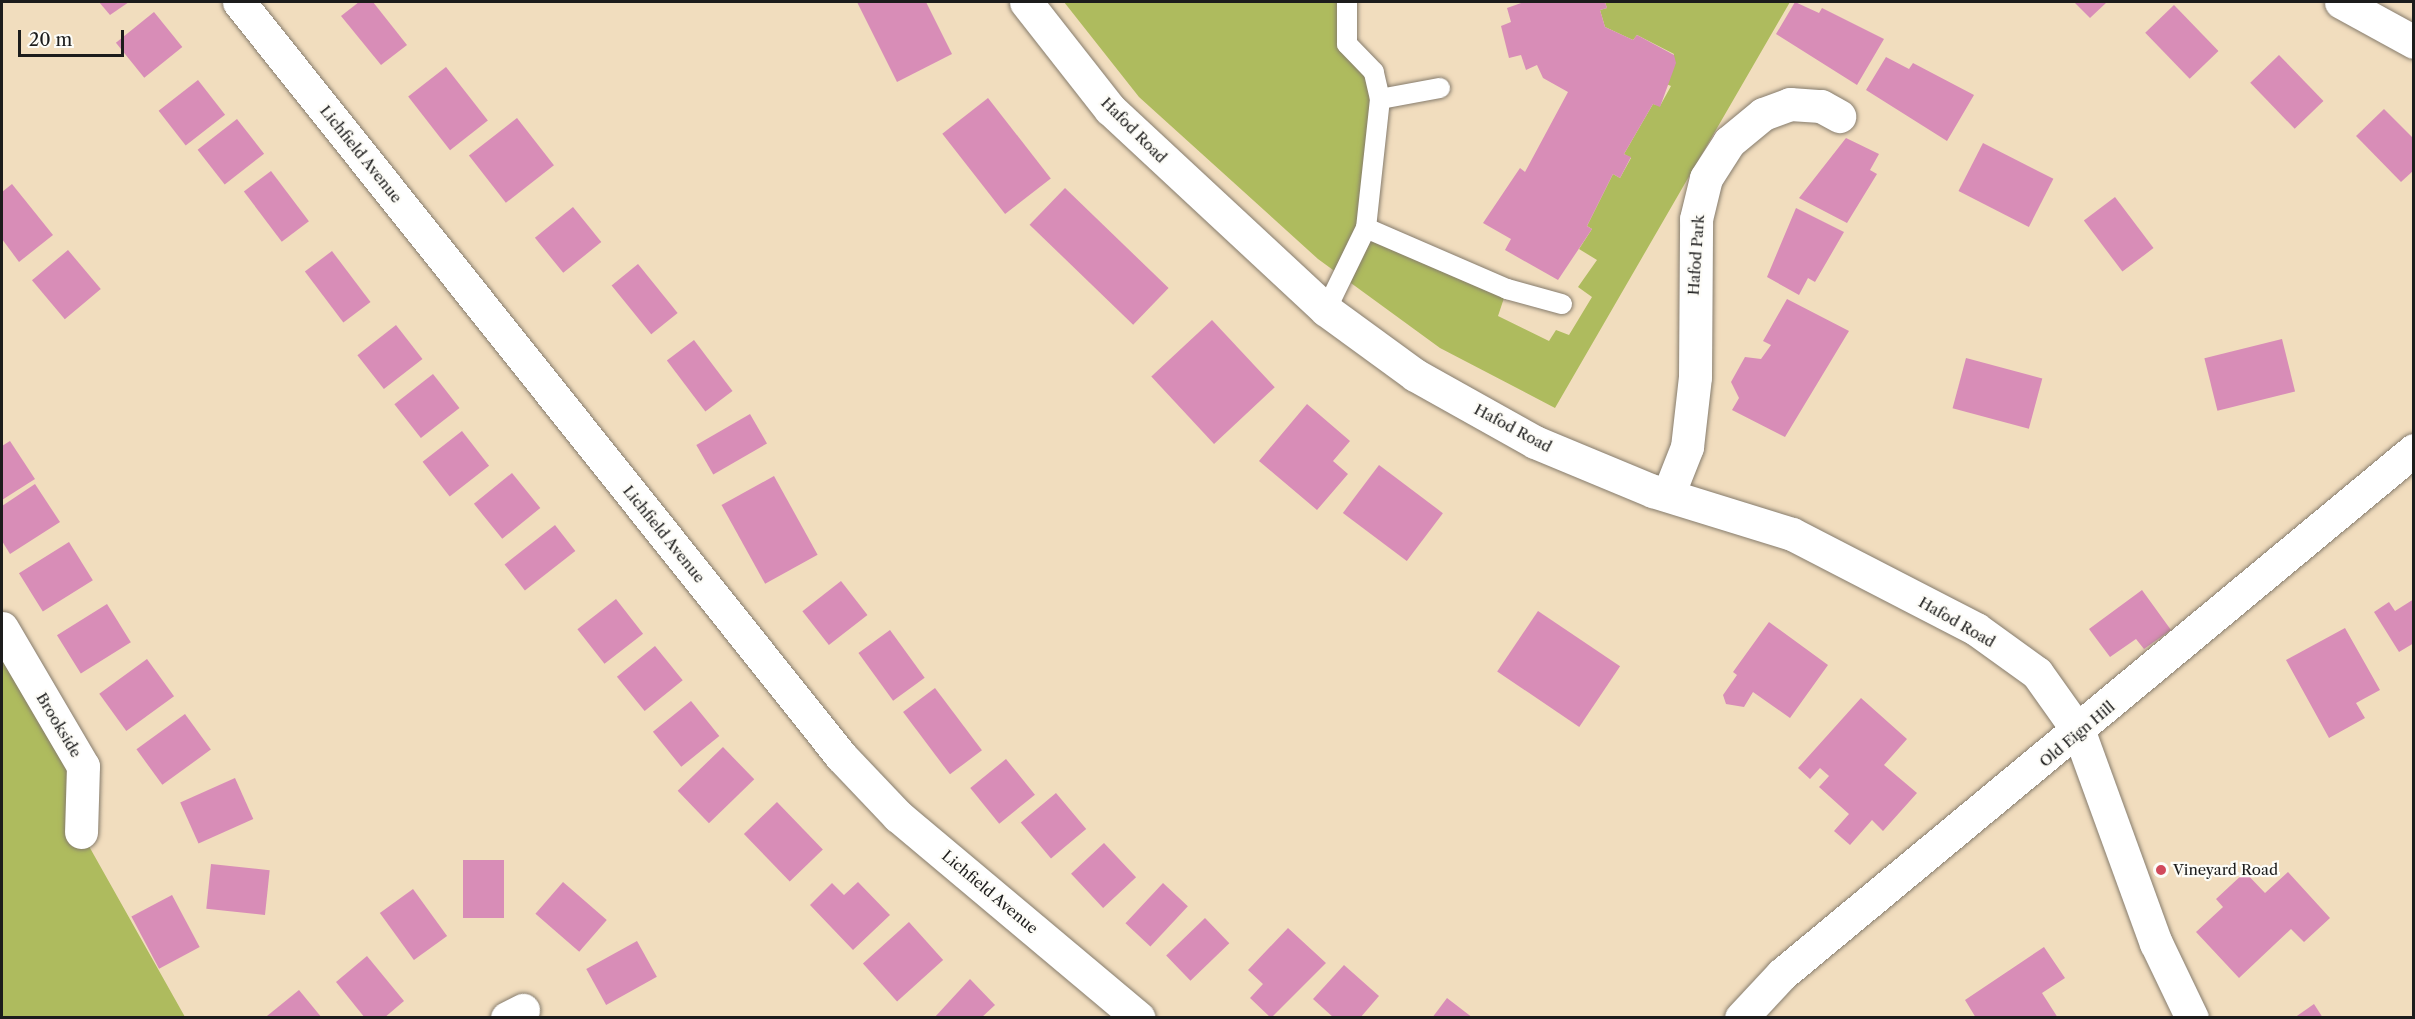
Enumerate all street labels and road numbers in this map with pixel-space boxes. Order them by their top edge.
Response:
street label: Hafod Road [1097,93,1171,167]
street label: Lichfield Avenue [316,102,406,206]
street label: Hafod Park [1684,214,1708,296]
street label: Hafod Road [1471,400,1555,456]
street label: Lichfield Avenue [619,482,709,586]
street label: Hafod Road [1916,593,1998,651]
street label: Brookside [33,689,85,761]
street label: Old Eign Hill [2036,697,2118,771]
street label: Lichfield Avenue [938,846,1042,938]

